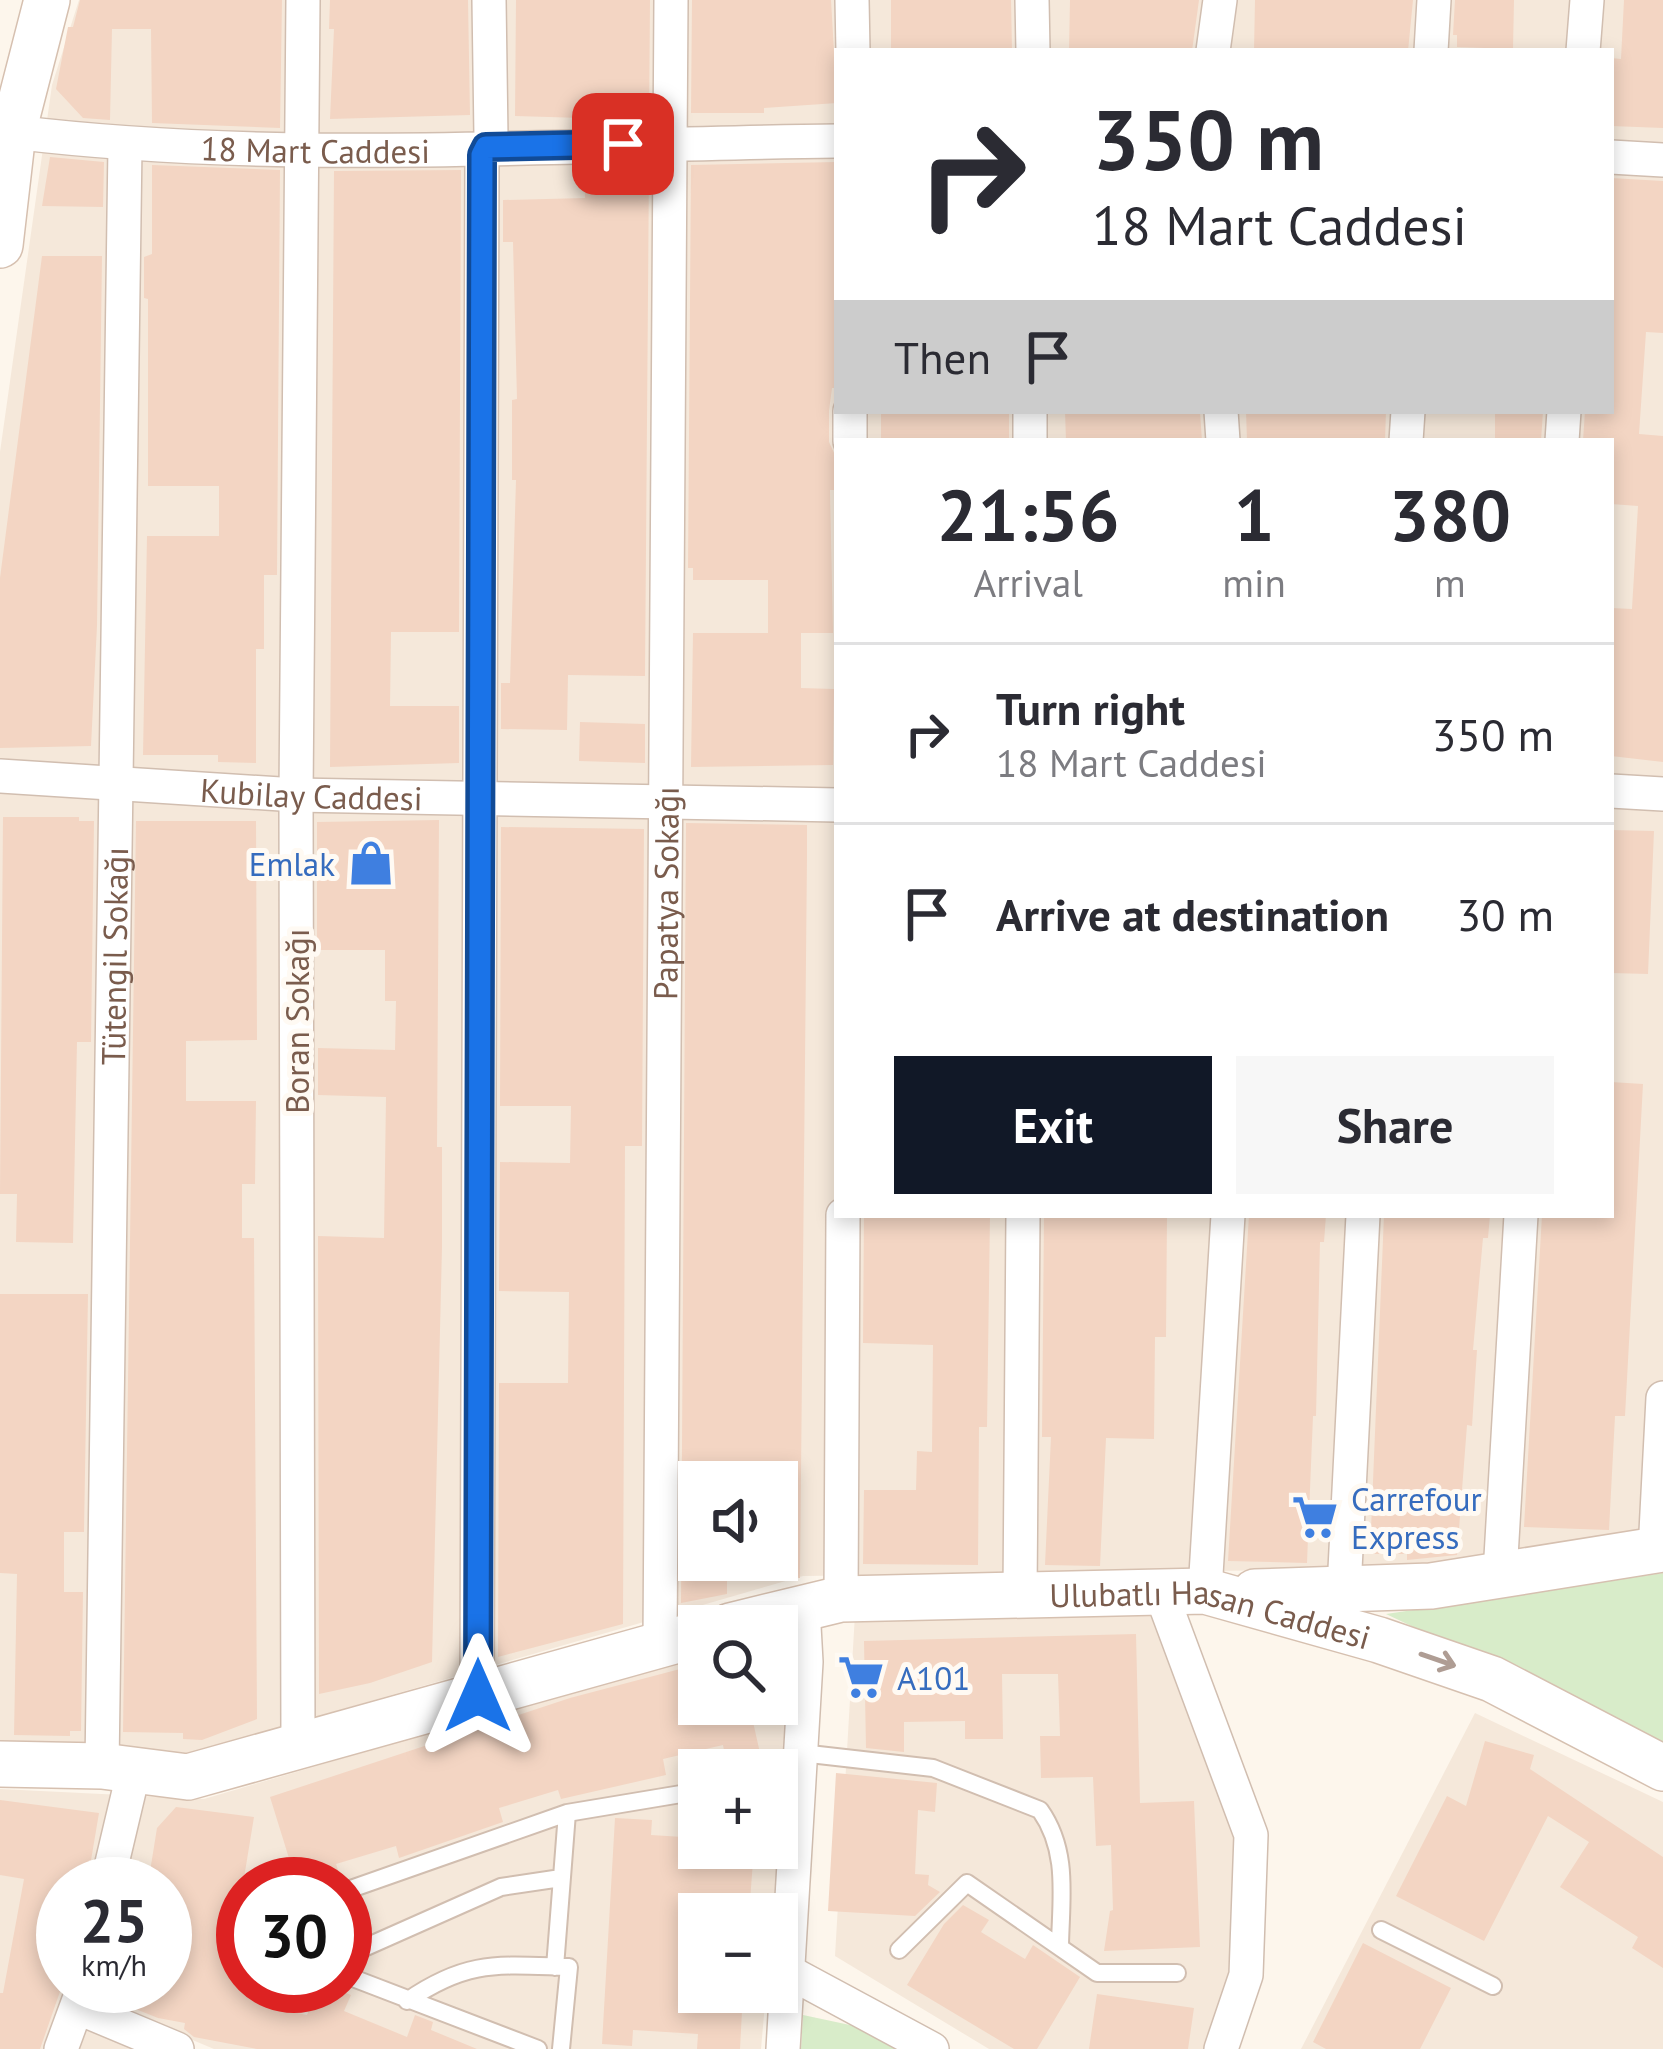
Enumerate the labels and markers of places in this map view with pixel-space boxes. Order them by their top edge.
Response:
pin [572,93,674,195]
shop icon: Emlak [346,838,396,888]
place label: Emlak [249,842,335,885]
place label: Carrefour Express [1351,1477,1482,1558]
supermarket icon: Carrefour Express [1290,1492,1340,1542]
supermarket icon: A101 [836,1652,886,1702]
place label: A101 [897,1656,970,1699]

